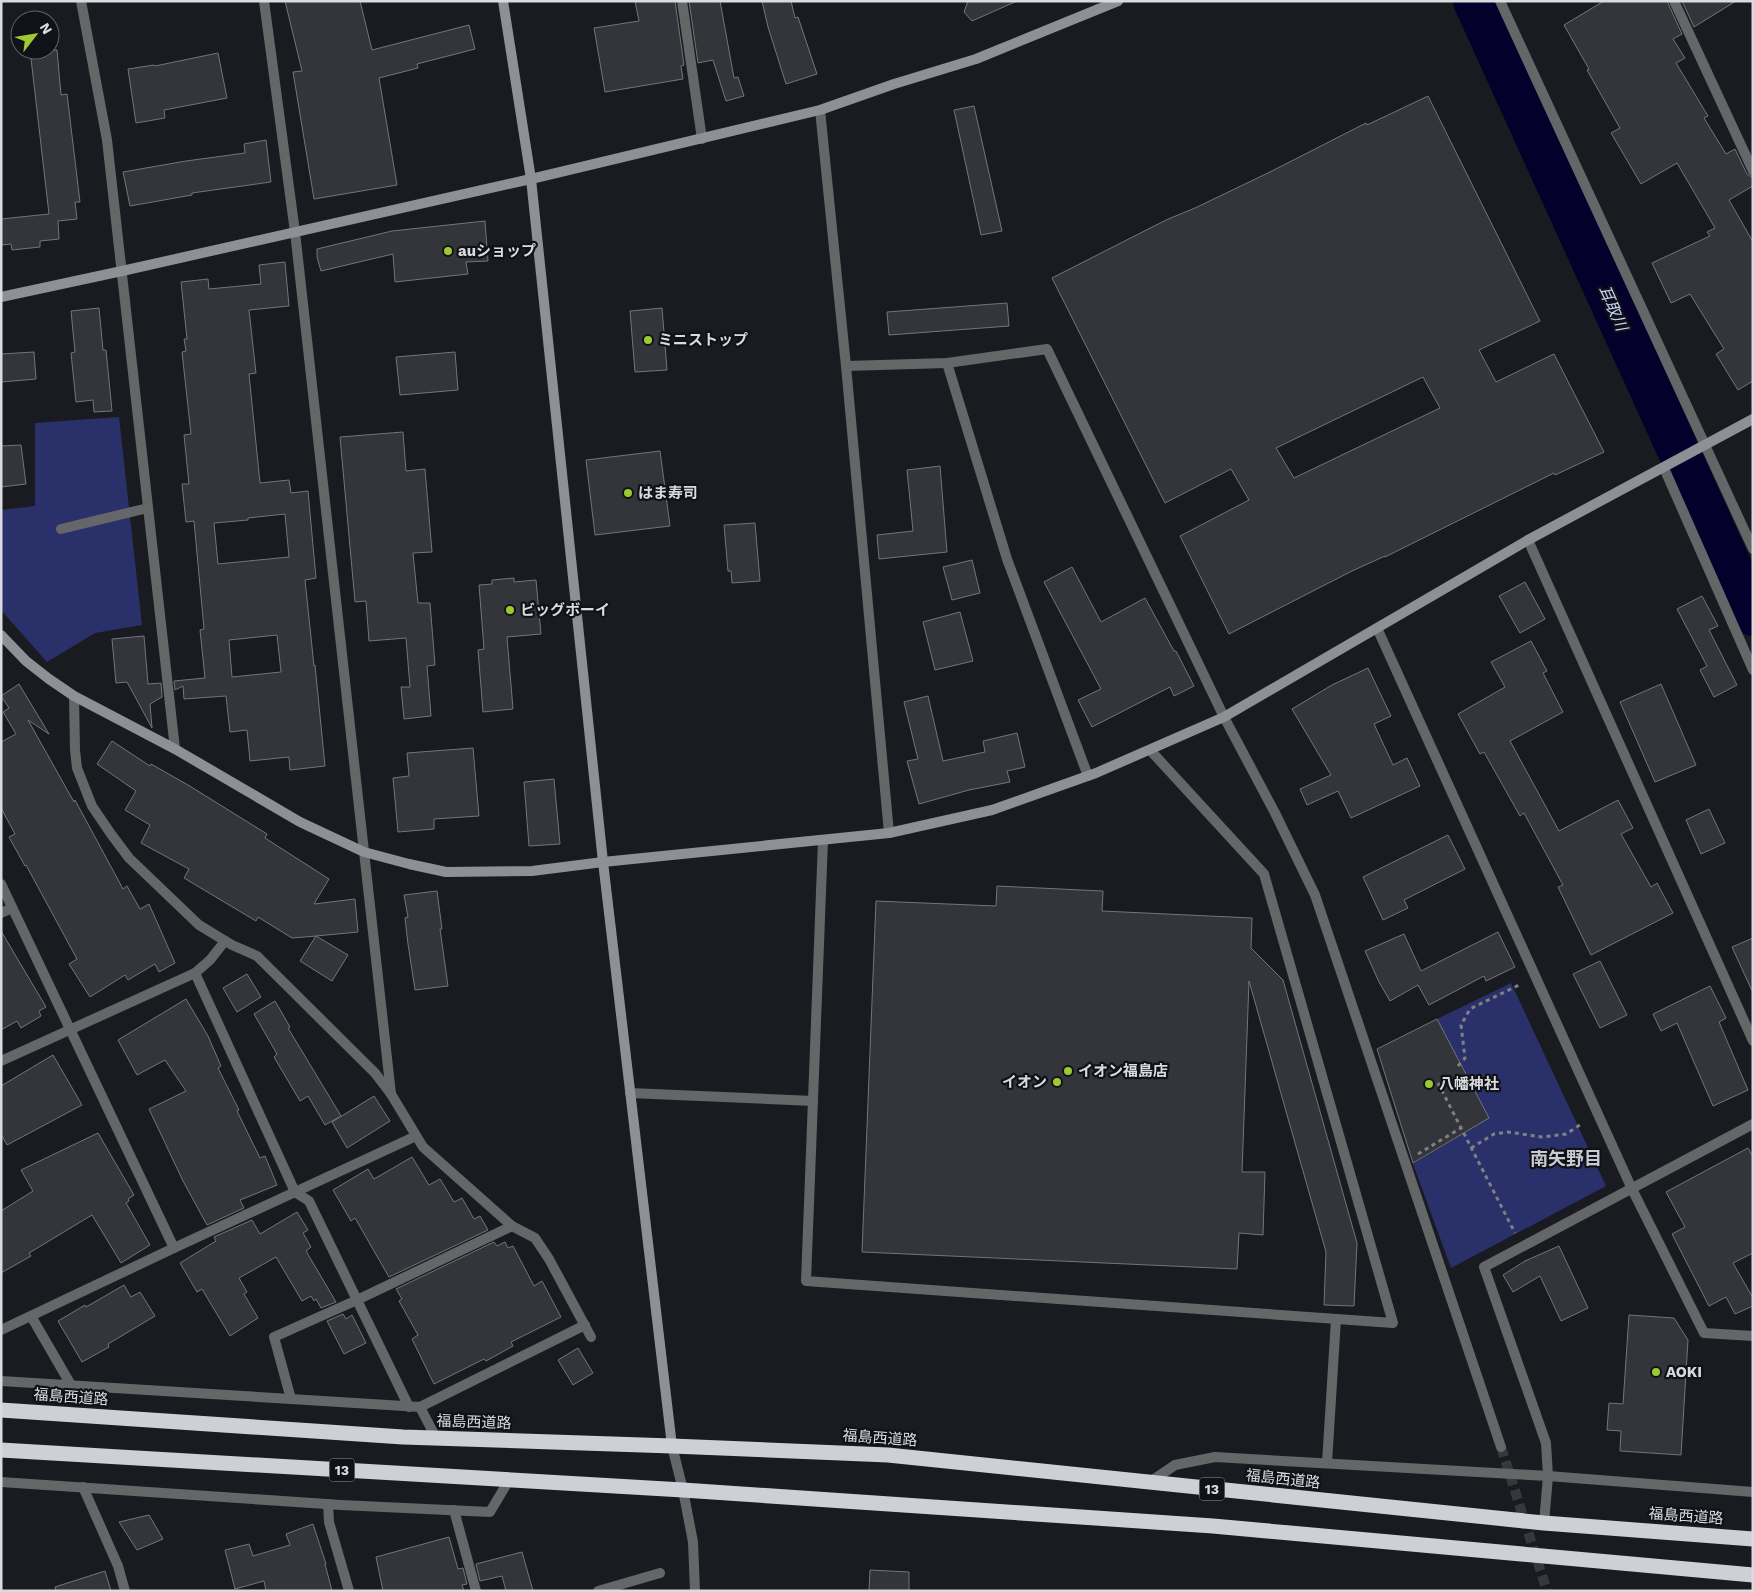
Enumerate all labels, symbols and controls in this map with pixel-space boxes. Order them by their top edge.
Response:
north arrow [10,10,60,60]
text: N [37,20,56,37]
place label: auショップ [458,242,536,260]
marker: auショップ [442,245,454,257]
water label: 耳取川 [1595,282,1632,336]
place label: ミニストップ [658,331,748,349]
marker: ミニストップ [642,334,654,346]
place label: はま寿司 [638,484,698,502]
marker: はま寿司 [622,487,634,499]
place label: ビッグボーイ [520,601,610,619]
marker: ビッグボーイ [504,604,516,616]
place label: イオン福島店 [1078,1062,1168,1080]
marker: イオン福島店 [1062,1065,1074,1077]
place label: イオン [1002,1073,1047,1091]
place label: 八幡神社 [1439,1075,1499,1093]
marker: イオン [1051,1076,1063,1088]
marker: 八幡神社 [1423,1078,1435,1090]
district label: 南矢野目 [1530,1148,1602,1169]
place label: AOKI [1666,1363,1702,1381]
marker: AOKI [1650,1366,1662,1378]
street label: 福島西道路 [33,1385,109,1409]
street label: 福島西道路 [436,1412,512,1432]
street label: 福島西道路 [842,1426,918,1450]
road number: 13 [330,1458,354,1482]
street label: 福島西道路 [1245,1466,1321,1492]
road number: 13 [1200,1478,1224,1500]
street label: 福島西道路 [1648,1504,1724,1528]

